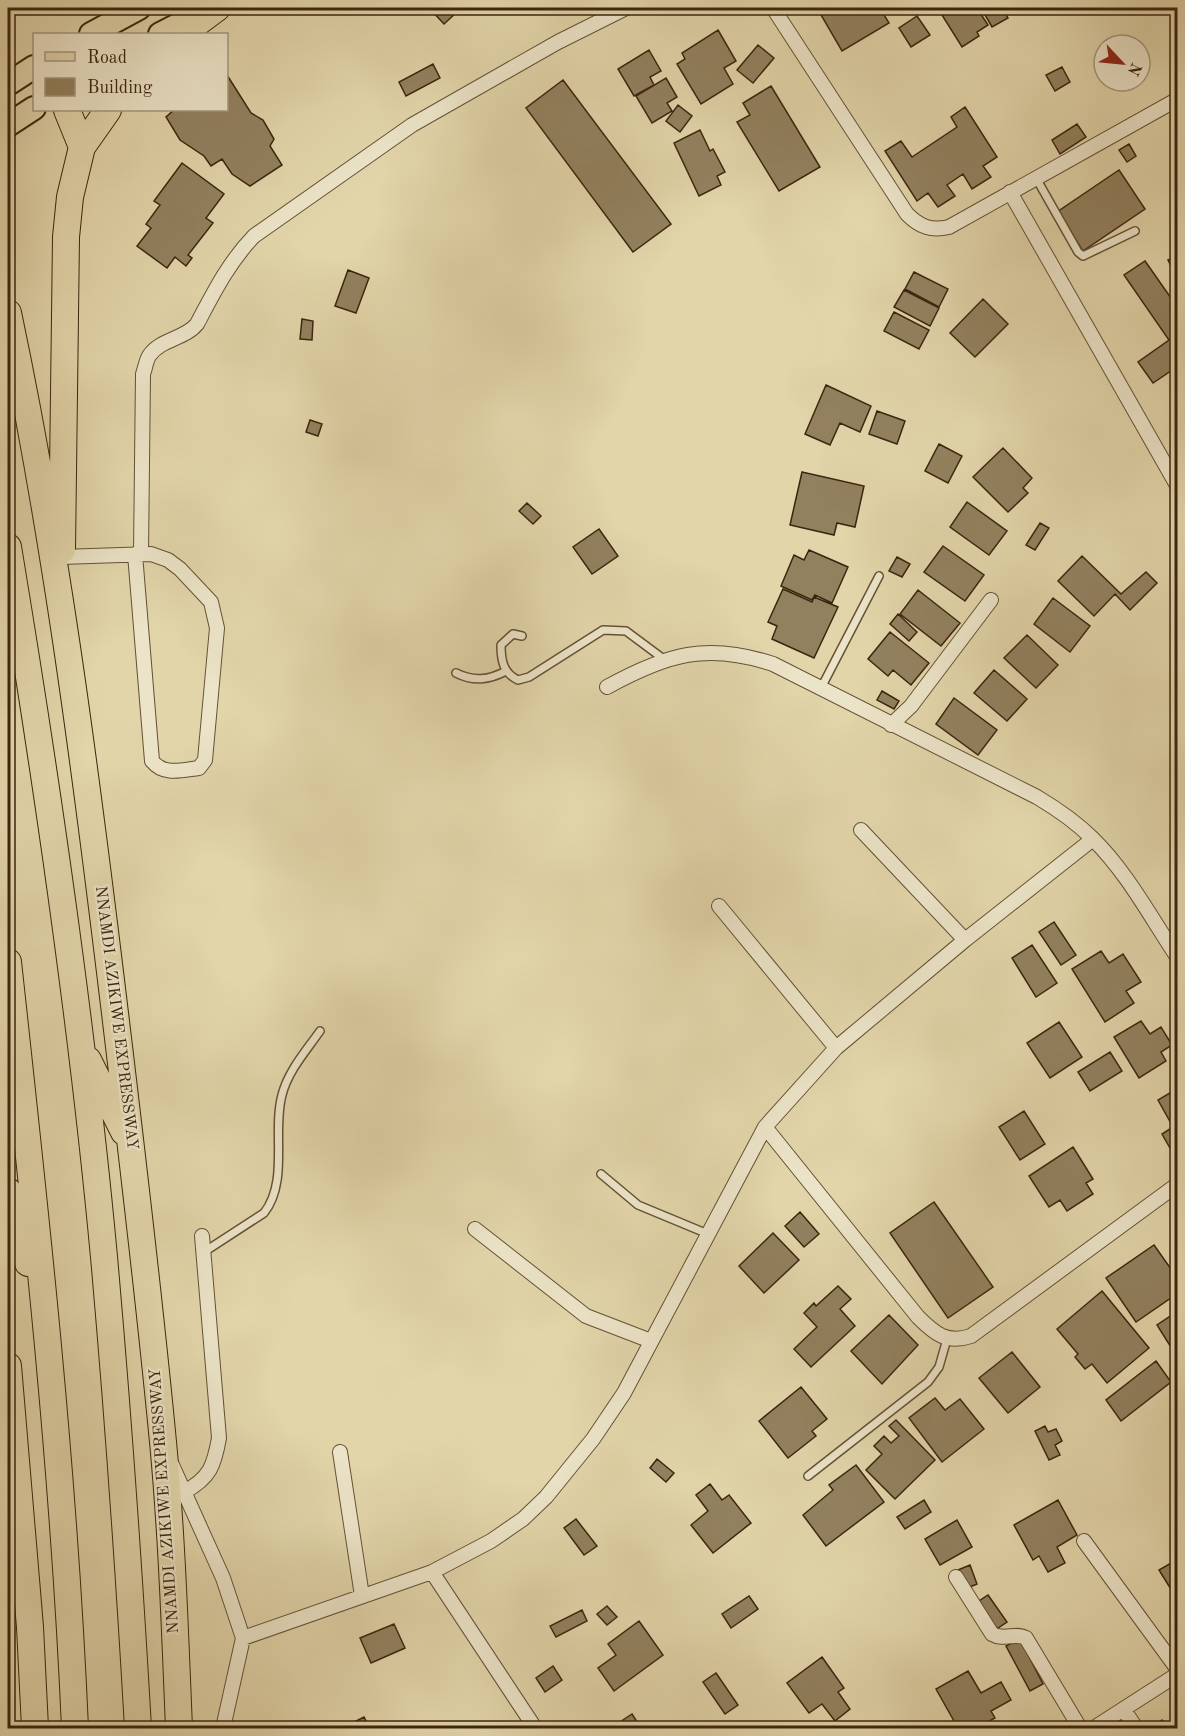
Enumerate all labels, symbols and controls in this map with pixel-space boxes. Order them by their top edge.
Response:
legend [33,33,228,111]
north arrow [1092,33,1152,93]
text: Road [87,49,127,67]
text: N [1123,60,1144,78]
text: Building [87,79,153,97]
street label: NNAMDI AZIKIWE EXPRESSWAY [92,885,140,1151]
street label: NNAMDI AZIKIWE EXPRESSWAY [148,1367,182,1634]

